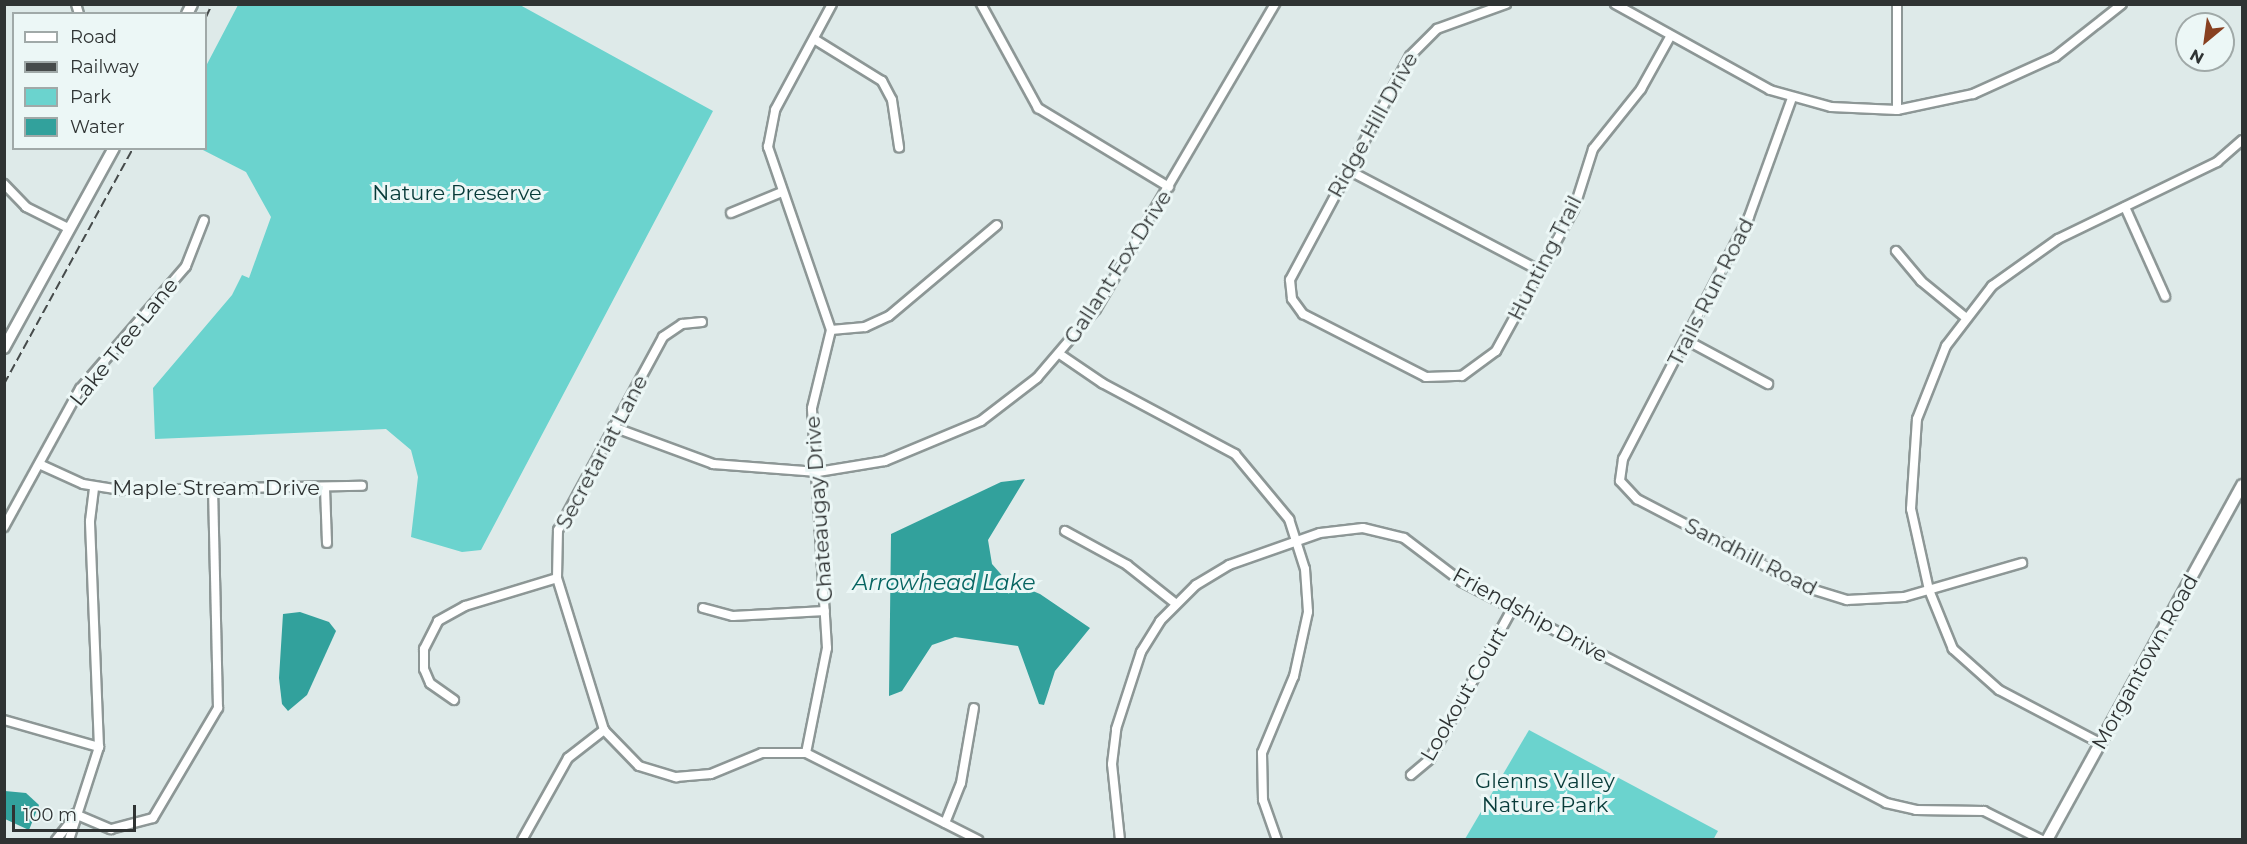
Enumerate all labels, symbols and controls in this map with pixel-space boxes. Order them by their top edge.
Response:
legend [12,12,207,150]
north arrow [2175,12,2235,72]
text: Road [70,26,117,48]
text: N [2187,45,2207,68]
street label: Ridge Hill Drive [1323,48,1423,202]
text: Railway [70,56,139,78]
text: Park [70,86,111,108]
text: Water [70,116,125,138]
park label: Nature Preserve [372,180,542,206]
street label: Gallant Fox Drive [1059,186,1177,348]
street label: Hunting Trail [1503,191,1587,325]
street label: Trails Run Road [1663,214,1759,370]
street label: Lake Tree Lane [65,273,183,411]
street label: Secretariat Lane [551,371,653,533]
street label: Chateaugay Drive [800,415,838,603]
street label: Maple Stream Drive [112,475,320,501]
street label: Sandhill Road [1681,513,1821,601]
street label: Friendship Drive [1448,562,1612,668]
water label: Arrowhead Lake [852,570,1036,596]
street label: Morgantown Road [2086,570,2204,754]
street label: Lookout Court [1415,622,1513,766]
park label: Glenns Valley Nature Park [1475,768,1615,818]
scale bar [15,793,140,831]
text: 100 m [23,804,77,826]

